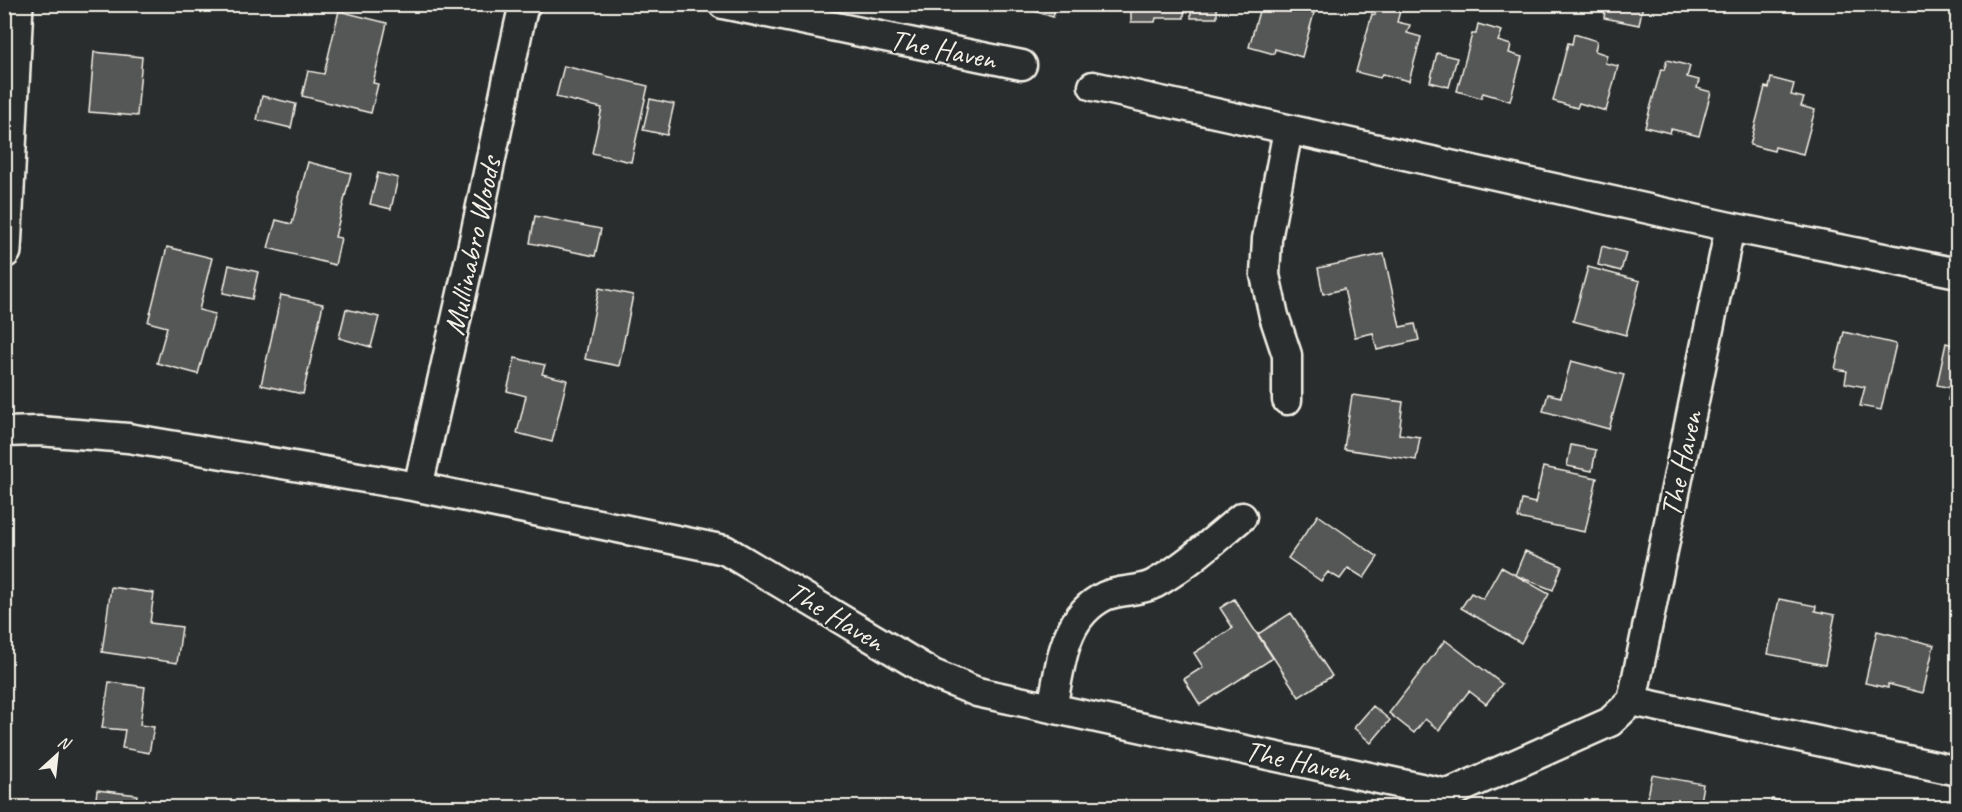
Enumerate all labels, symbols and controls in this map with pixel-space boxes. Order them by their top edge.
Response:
street label: The Haven [887,20,1001,78]
street label: Mullinabro Woods [435,151,510,338]
street label: The Haven [1651,406,1711,520]
street label: The Haven [780,572,893,661]
north arrow [27,725,87,785]
text: N [54,731,75,755]
street label: The Haven [1242,731,1356,791]

